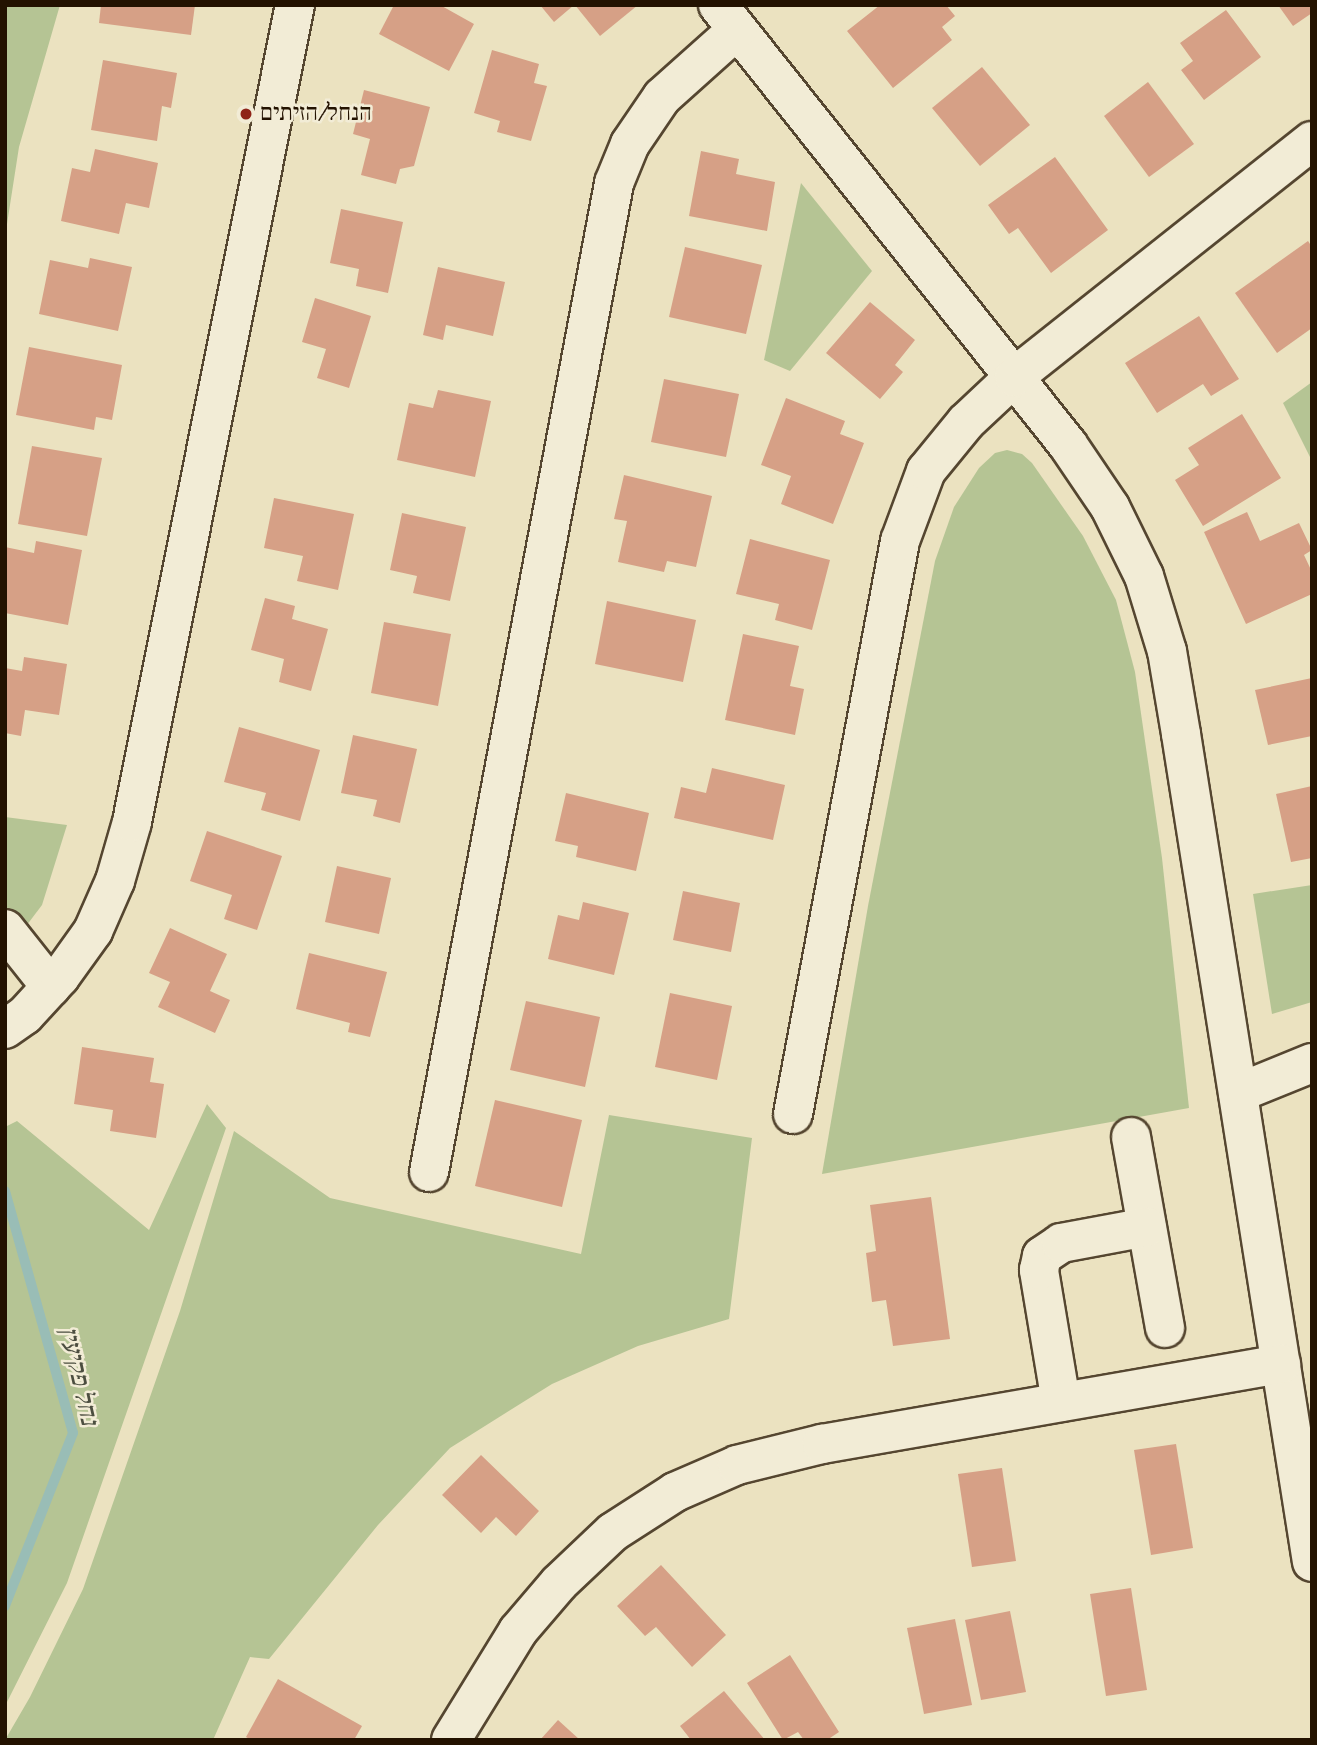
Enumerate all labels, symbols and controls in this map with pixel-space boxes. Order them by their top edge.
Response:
place label: הנחל/הזיתים [260,100,372,128]
marker: הנחל/הזיתים [238,106,254,122]
water label: נחל פקיעין [52,1324,104,1428]

